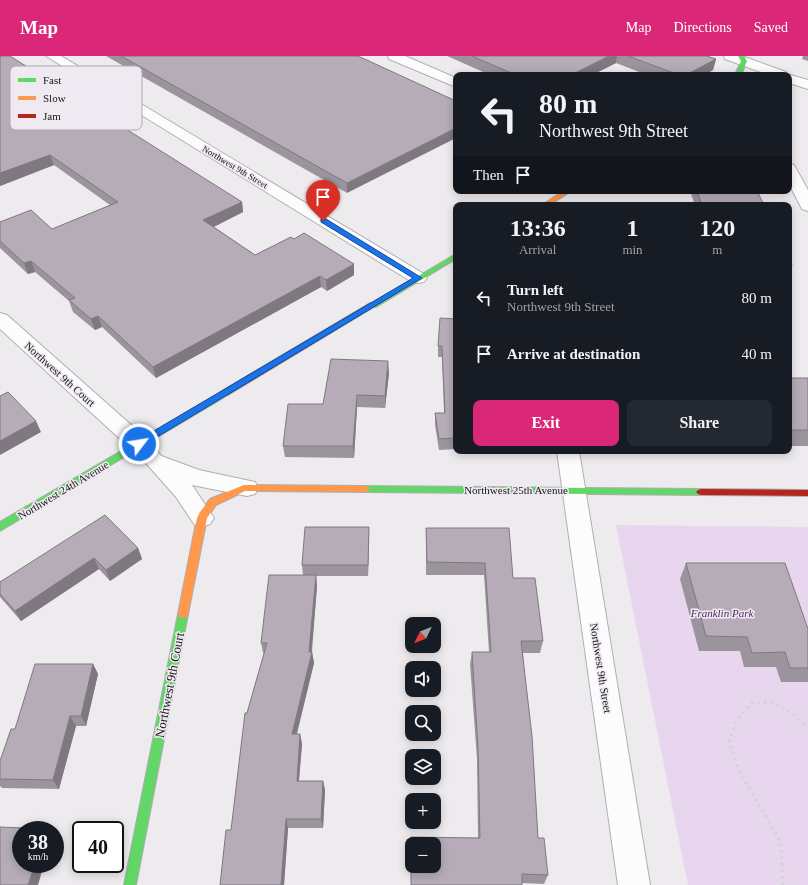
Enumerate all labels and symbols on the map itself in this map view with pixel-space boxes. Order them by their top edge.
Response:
legend [10,66,142,130]
text: Fast [43,74,61,86]
text: Slow [43,92,66,104]
text: Jam [43,110,61,122]
street label: Northwest 9th Street [200,144,270,191]
pin [306,180,340,221]
street label: Northwest 9th Court [22,339,98,409]
position arrow [118,423,160,465]
street label: Northwest 24th Avenue [15,458,111,522]
street label: Northwest 25th Avenue [464,484,568,496]
park label: Franklin Park [690,607,754,619]
north arrow [405,617,441,653]
street label: Northwest 9th Street [588,622,614,714]
street label: Northwest 9th Court [152,631,187,739]
speed limit sign: 40 [72,821,124,873]

